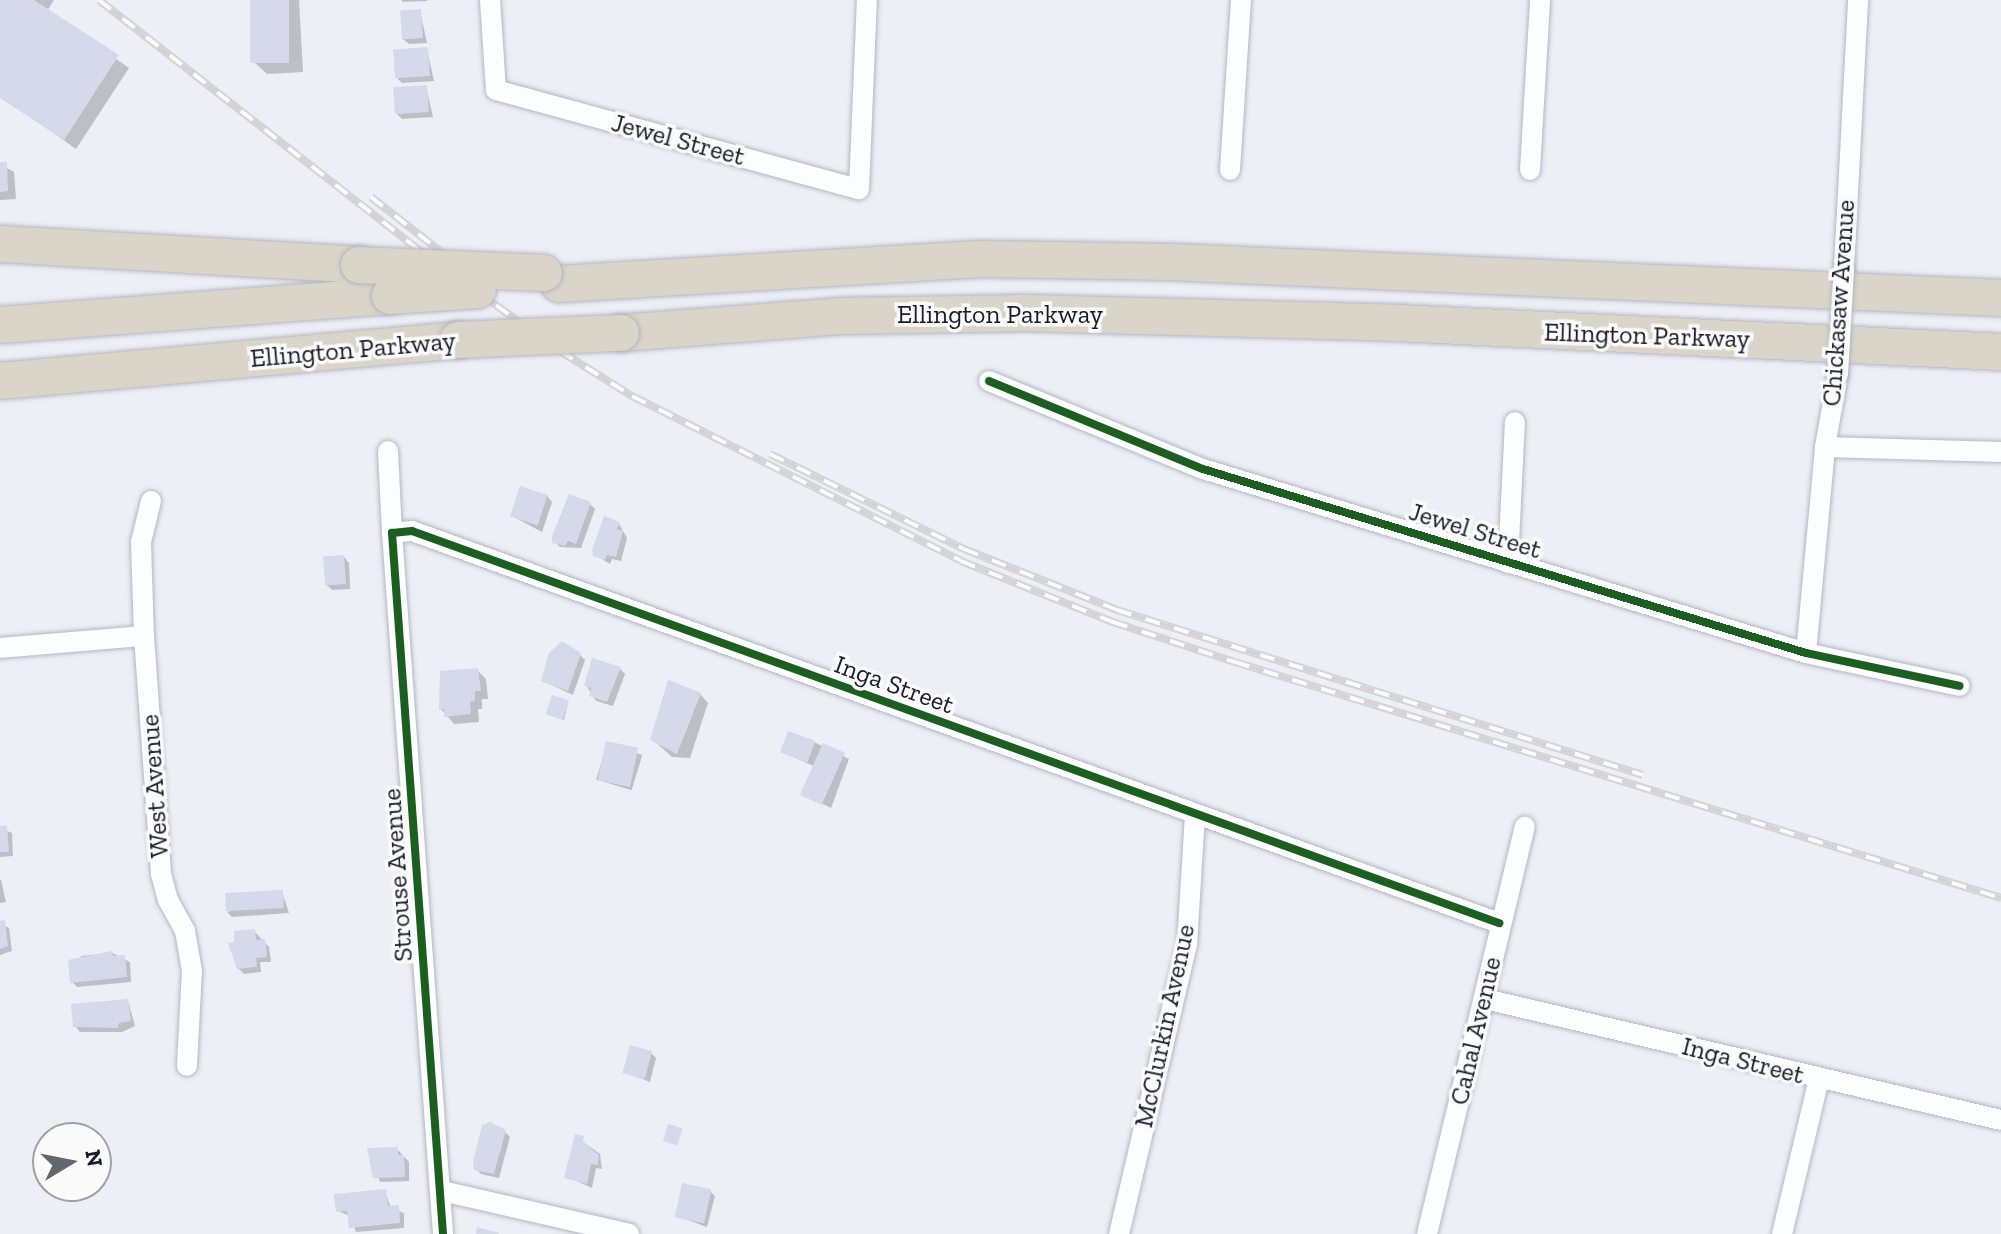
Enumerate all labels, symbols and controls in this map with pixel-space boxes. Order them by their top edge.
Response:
street label: Jewel Street [608,107,748,173]
street label: Chickasaw Avenue [1816,198,1862,408]
street label: Ellington Parkway [897,299,1103,331]
street label: Ellington Parkway [1543,317,1751,355]
street label: Ellington Parkway [249,325,457,375]
street label: Jewel Street [1405,496,1545,566]
street label: Inga Street [830,649,958,721]
street label: West Avenue [134,713,176,859]
street label: Strouse Avenue [376,787,420,963]
street label: McClurkin Avenue [1128,921,1202,1131]
street label: Cahal Avenue [1444,954,1508,1108]
street label: Inga Street [1679,1031,1807,1091]
north arrow [32,1122,112,1202]
text: N [79,1148,109,1169]

